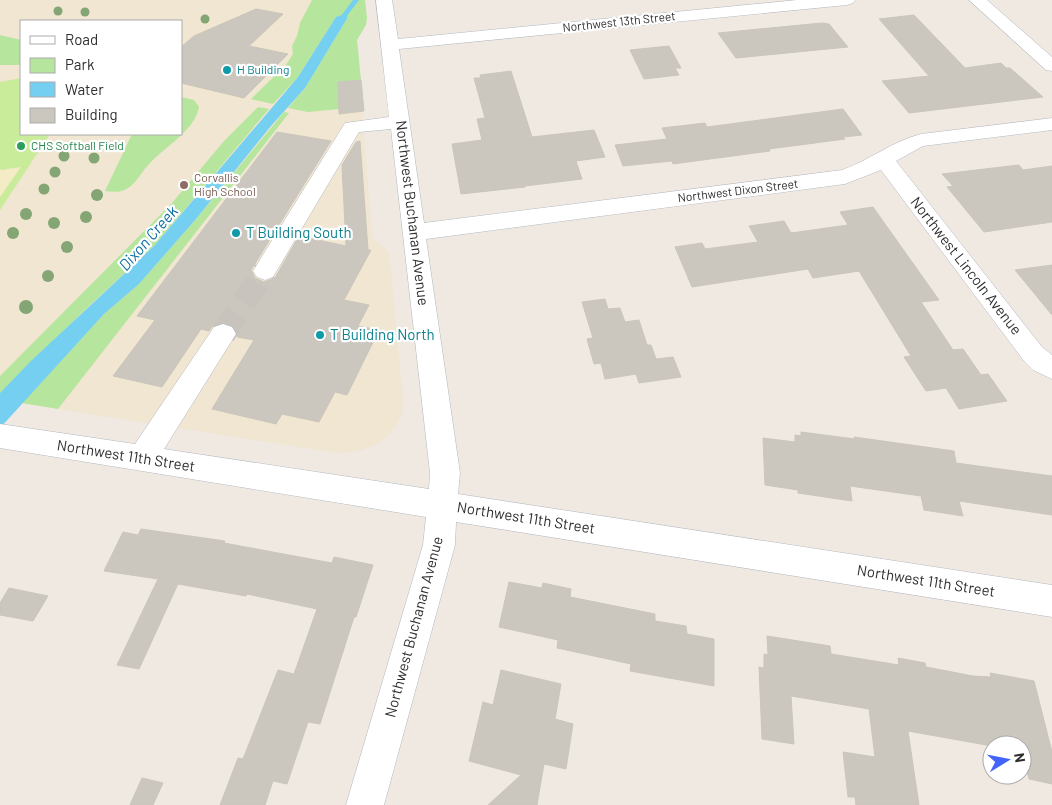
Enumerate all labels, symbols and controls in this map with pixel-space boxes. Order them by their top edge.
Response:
street label: Northwest 13th Street [562,8,676,34]
legend [20,20,182,135]
text: Road [65,30,98,48]
text: Park [65,55,95,73]
place label: H Building [237,62,289,76]
marker: H Building [221,64,233,76]
text: Water [65,80,104,98]
text: Building [65,105,118,123]
street label: Northwest Buchanan Avenue [393,119,433,307]
place label: CHS Softball Field [31,138,124,152]
marker: CHS Softball Field [15,140,27,152]
place label: Corvallis High School [194,170,256,198]
street label: Northwest Dixon Street [677,176,799,204]
marker: Corvallis High School [178,179,190,191]
street label: Northwest Lincoln Avenue [907,193,1026,338]
water label: Dixon Creek [114,201,181,274]
place label: T Building South [246,223,352,241]
marker: T Building South [230,227,242,239]
place label: T Building North [330,325,435,343]
marker: T Building North [314,329,326,341]
street label: Northwest 11th Street [56,435,196,475]
street label: Northwest 11th Street [456,497,596,537]
street label: Northwest Buchanan Avenue [380,534,446,719]
street label: Northwest 11th Street [856,560,996,600]
north arrow [982,735,1032,785]
text: N [1011,752,1029,764]

